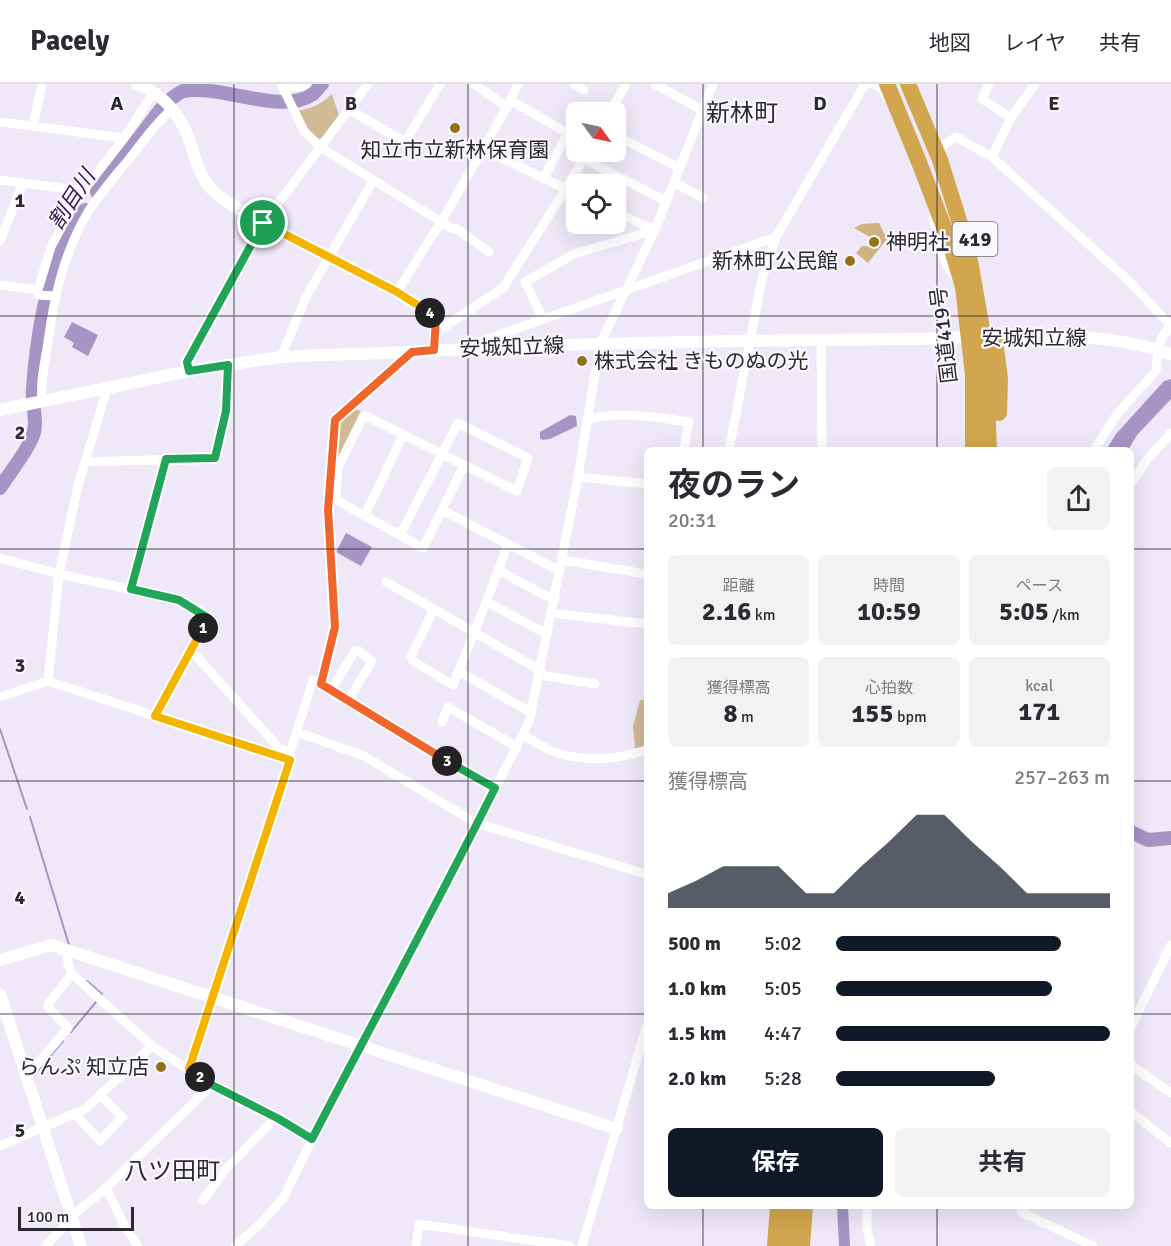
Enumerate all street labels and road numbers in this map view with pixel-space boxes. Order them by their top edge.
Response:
road number: 419 [952,222,998,256]
street label: 国道419号 [925,285,963,385]
street label: 安城知立線 [982,325,1087,351]
street label: 安城知立線 [459,332,565,362]

